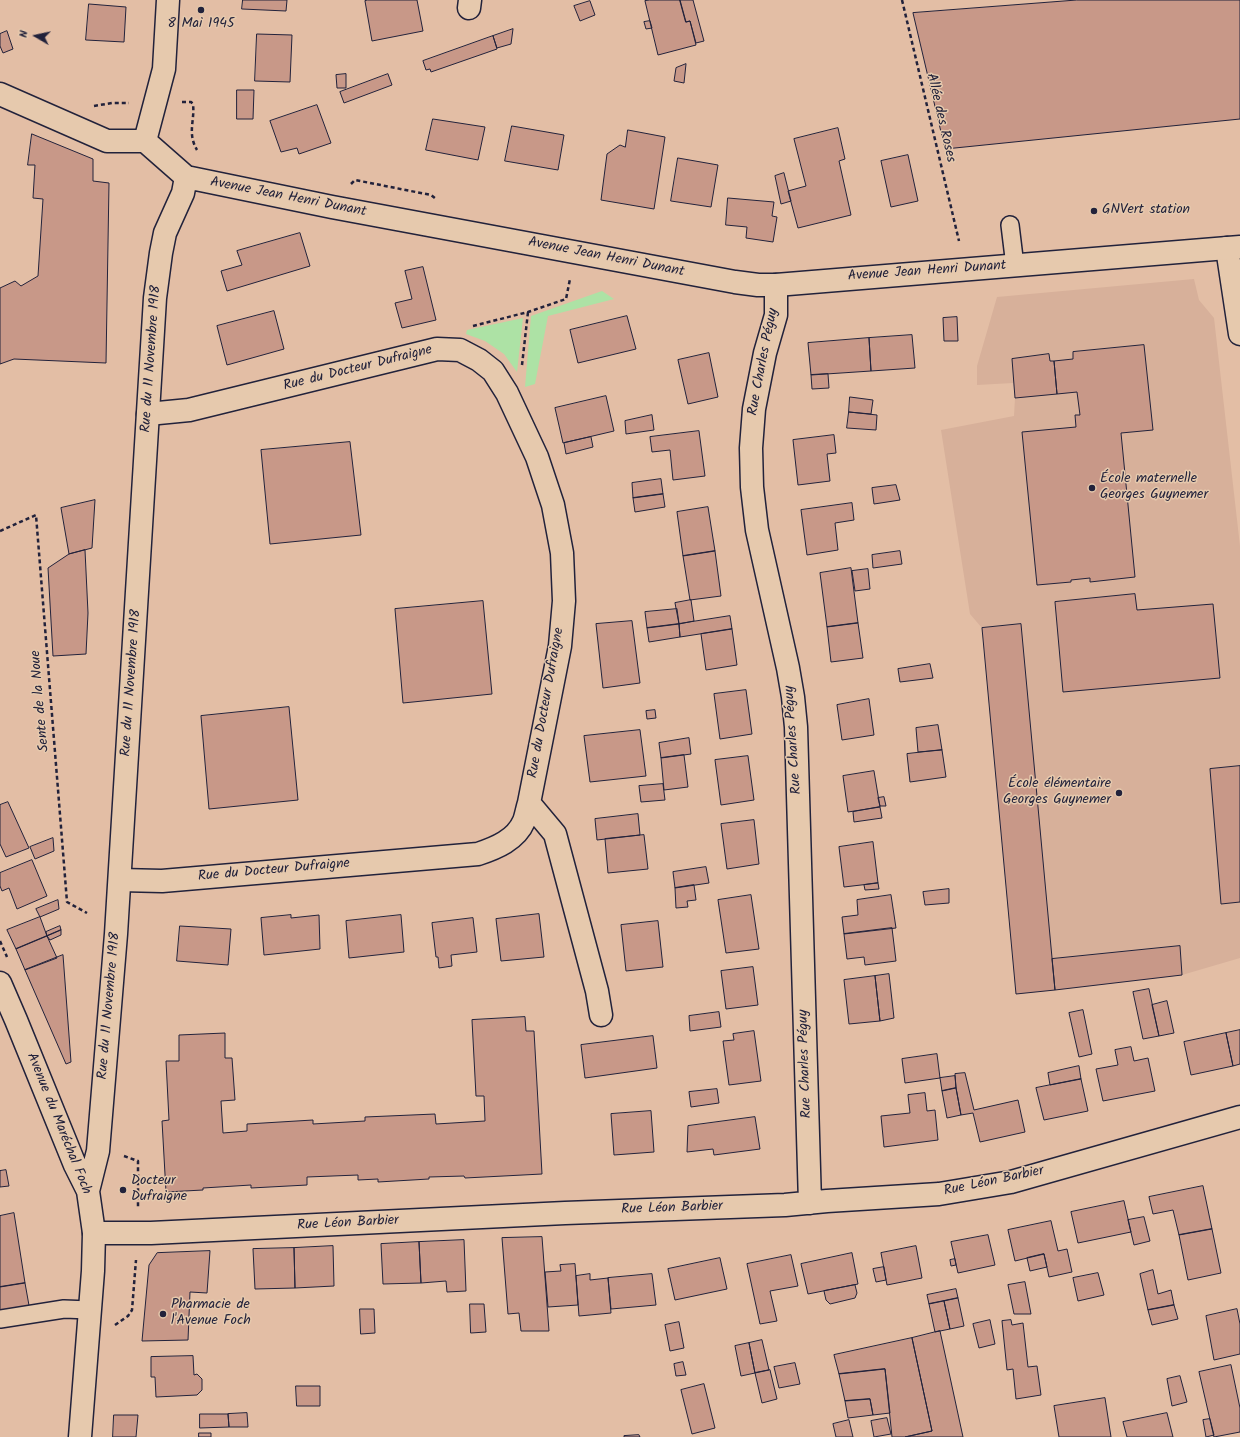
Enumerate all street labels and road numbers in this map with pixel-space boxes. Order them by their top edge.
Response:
street label: Allée des Roses [922,72,958,164]
street label: Avenue Jean Henri Dunant [208,175,368,221]
street label: Avenue Jean Henri Dunant [526,235,686,281]
street label: Avenue Jean Henri Dunant [847,258,1007,286]
street label: Rue du 11 Novembre 1918 [138,285,166,433]
street label: Rue Charles Péguy [745,307,783,417]
street label: Rue du Docteur Dufraigne [282,342,434,396]
street label: Rue du 11 Novembre 1918 [118,609,146,757]
street label: Rue du Docteur Dufraigne [525,626,569,780]
street label: Sente de la Noue [28,650,54,752]
street label: Rue Charles Péguy [782,685,806,795]
street label: Rue du Docteur Dufraigne [197,856,351,886]
street label: Rue du 11 Novembre 1918 [95,932,125,1080]
street label: Rue Charles Péguy [796,1009,816,1119]
street label: Avenue du Maréchal Foch [22,1051,94,1197]
street label: Rue Léon Barbier [942,1163,1046,1201]
street label: Rue Léon Barbier [621,1199,723,1219]
street label: Rue Léon Barbier [297,1213,399,1235]

